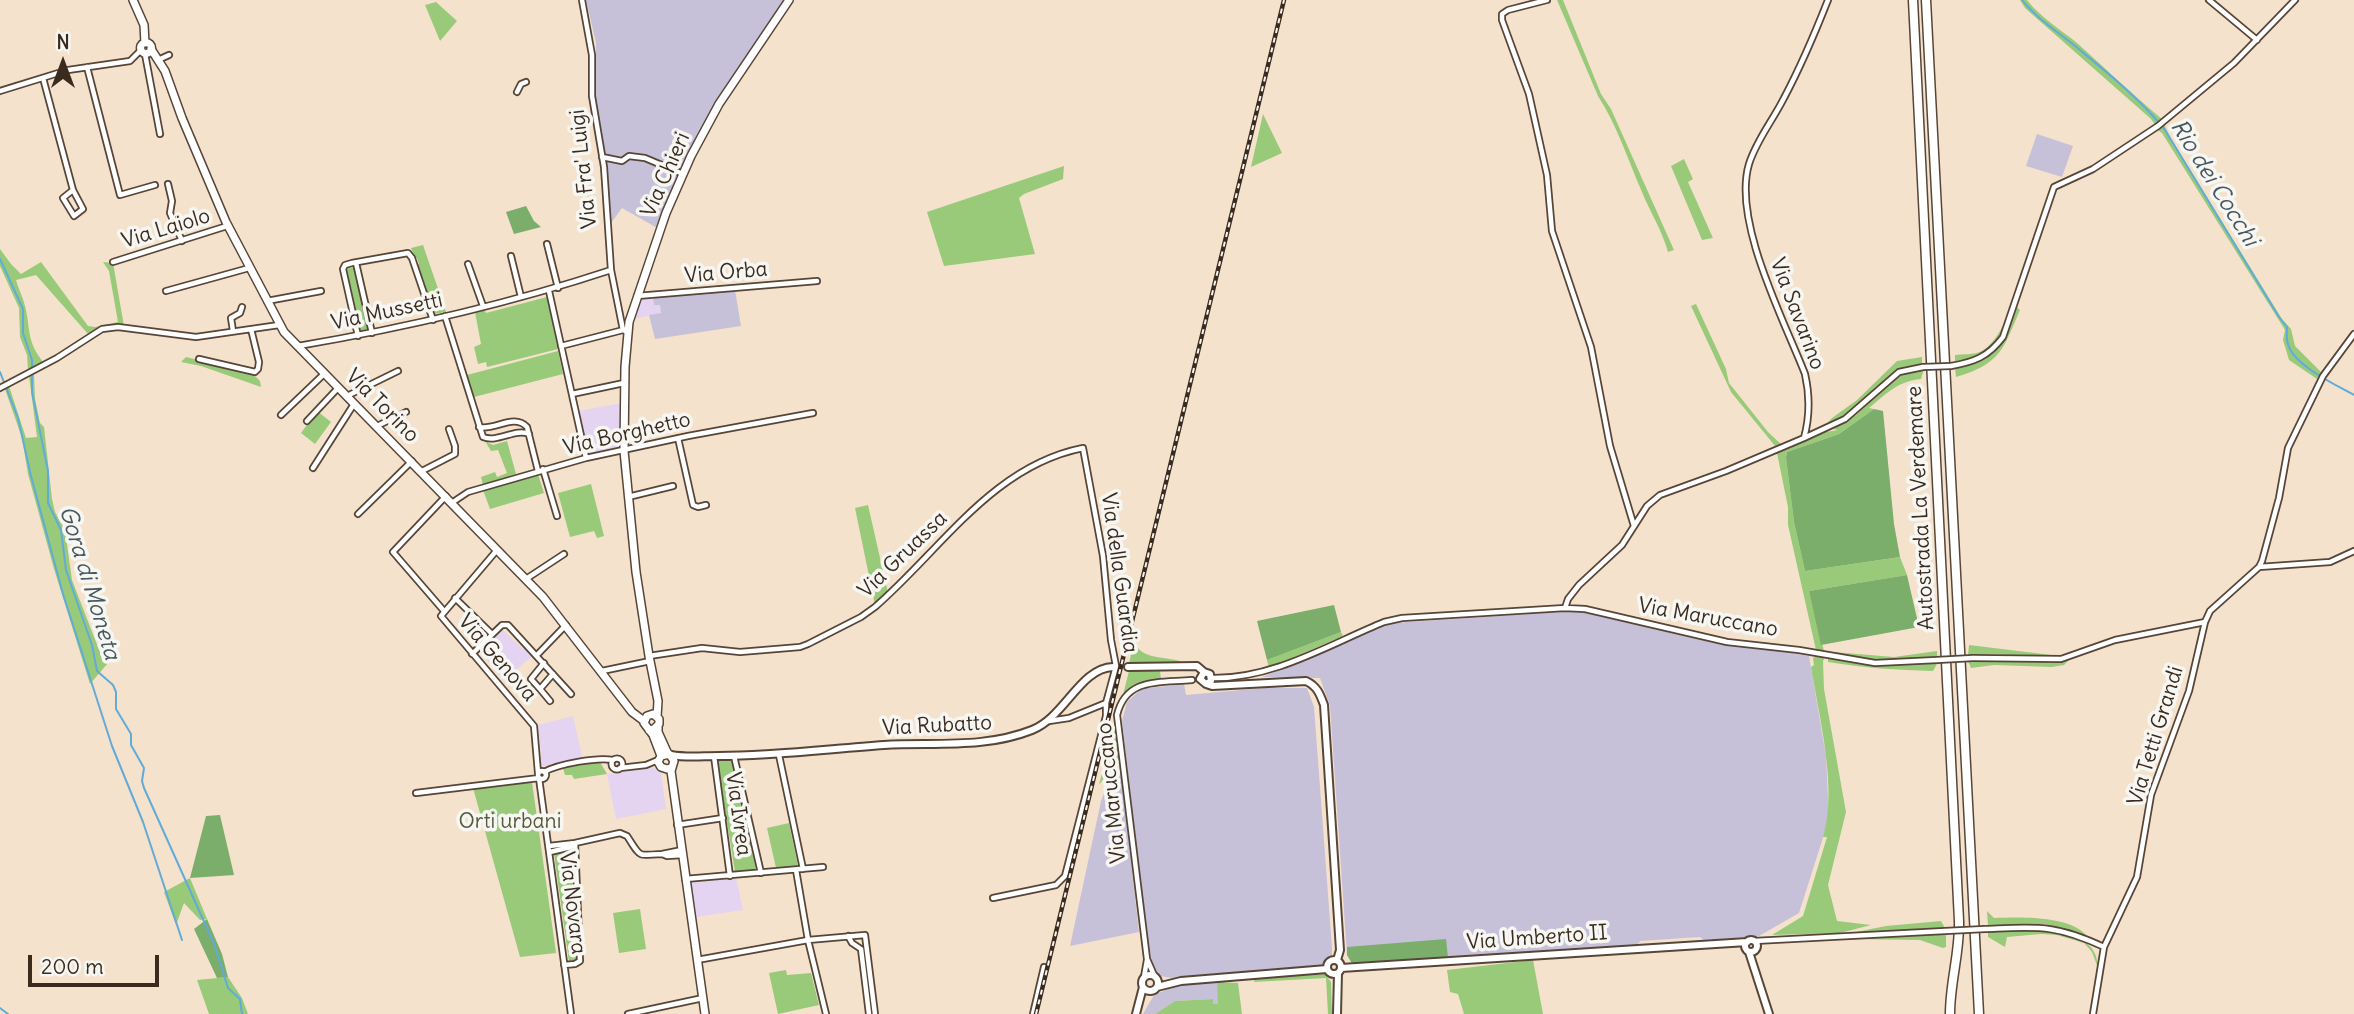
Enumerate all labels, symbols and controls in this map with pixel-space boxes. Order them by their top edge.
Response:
north arrow [28,28,98,98]
text: N [56,30,70,54]
street label: Via Fra' Luigi [565,108,603,230]
water label: Rio dei Cocchi [2164,115,2264,251]
street label: Via Chieri [636,129,696,221]
street label: Via Laiolo [119,204,213,254]
street label: Via Savarino [1764,255,1830,373]
street label: Via Orba [683,257,769,289]
street label: Via Mussetti [329,288,445,336]
street label: Via Torino [340,364,424,448]
street label: Autostrada La Verdemare [1902,385,1940,631]
street label: Via Borghetto [561,407,693,461]
street label: Via della Guardia [1095,491,1143,655]
water label: Gora di Moneta [52,503,126,663]
street label: Via Gruassa [853,506,953,604]
street label: Via Maruccano [1636,593,1780,643]
street label: Via Genova [452,609,542,707]
street label: Via Tetti Grandi [2123,663,2189,809]
street label: Via Rubatto [881,711,993,741]
street label: Via Maruccano [1092,721,1132,865]
street label: Via Ivrea [720,770,756,858]
park label: Orti urbani [459,809,561,835]
street label: Via Novara [553,850,591,956]
street label: Via Umberto II [1466,921,1608,955]
scale bar [32,940,163,984]
text: 200 m [41,953,104,980]

